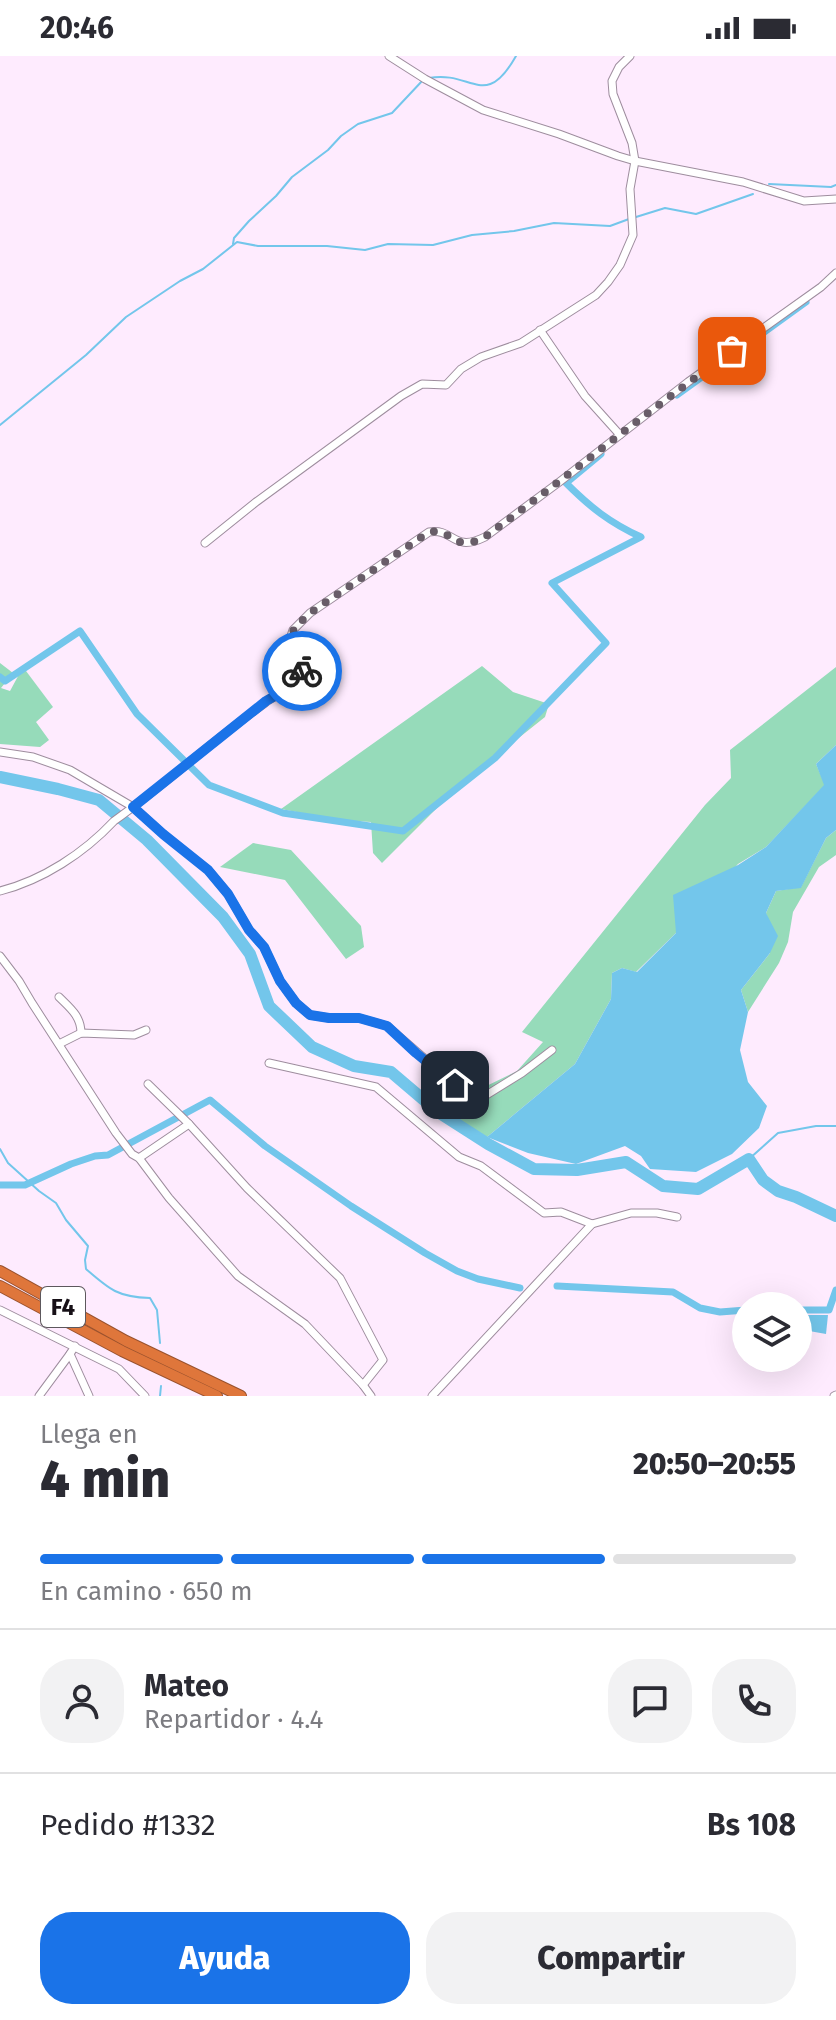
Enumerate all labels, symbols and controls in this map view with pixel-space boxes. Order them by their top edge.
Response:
text: 20:46 [40,10,114,46]
pin [698,317,766,385]
icon: bag [710,329,754,373]
courier [262,631,342,711]
icon: bike [280,649,324,693]
pin [421,1051,489,1119]
icon: home [433,1063,477,1107]
road number: F4 [41,1287,85,1327]
map controls [732,1292,812,1372]
button: layers [732,1292,812,1372]
text: Llega en [40,1419,138,1450]
text: 20:50–20:55 [633,1446,796,1482]
text: 4 min [40,1448,170,1511]
text: En camino · 650 m [40,1576,253,1607]
button: person [40,1659,124,1743]
button: chat [608,1659,692,1743]
button: phone [712,1659,796,1743]
text: Mateo [144,1668,229,1704]
text: Repartidor · 4.4 [144,1704,323,1735]
text: Pedido #1332 [40,1807,216,1843]
text: Bs 108 [707,1807,796,1843]
button: Ayuda [40,1912,410,2004]
button: Compartir [426,1912,796,2004]

